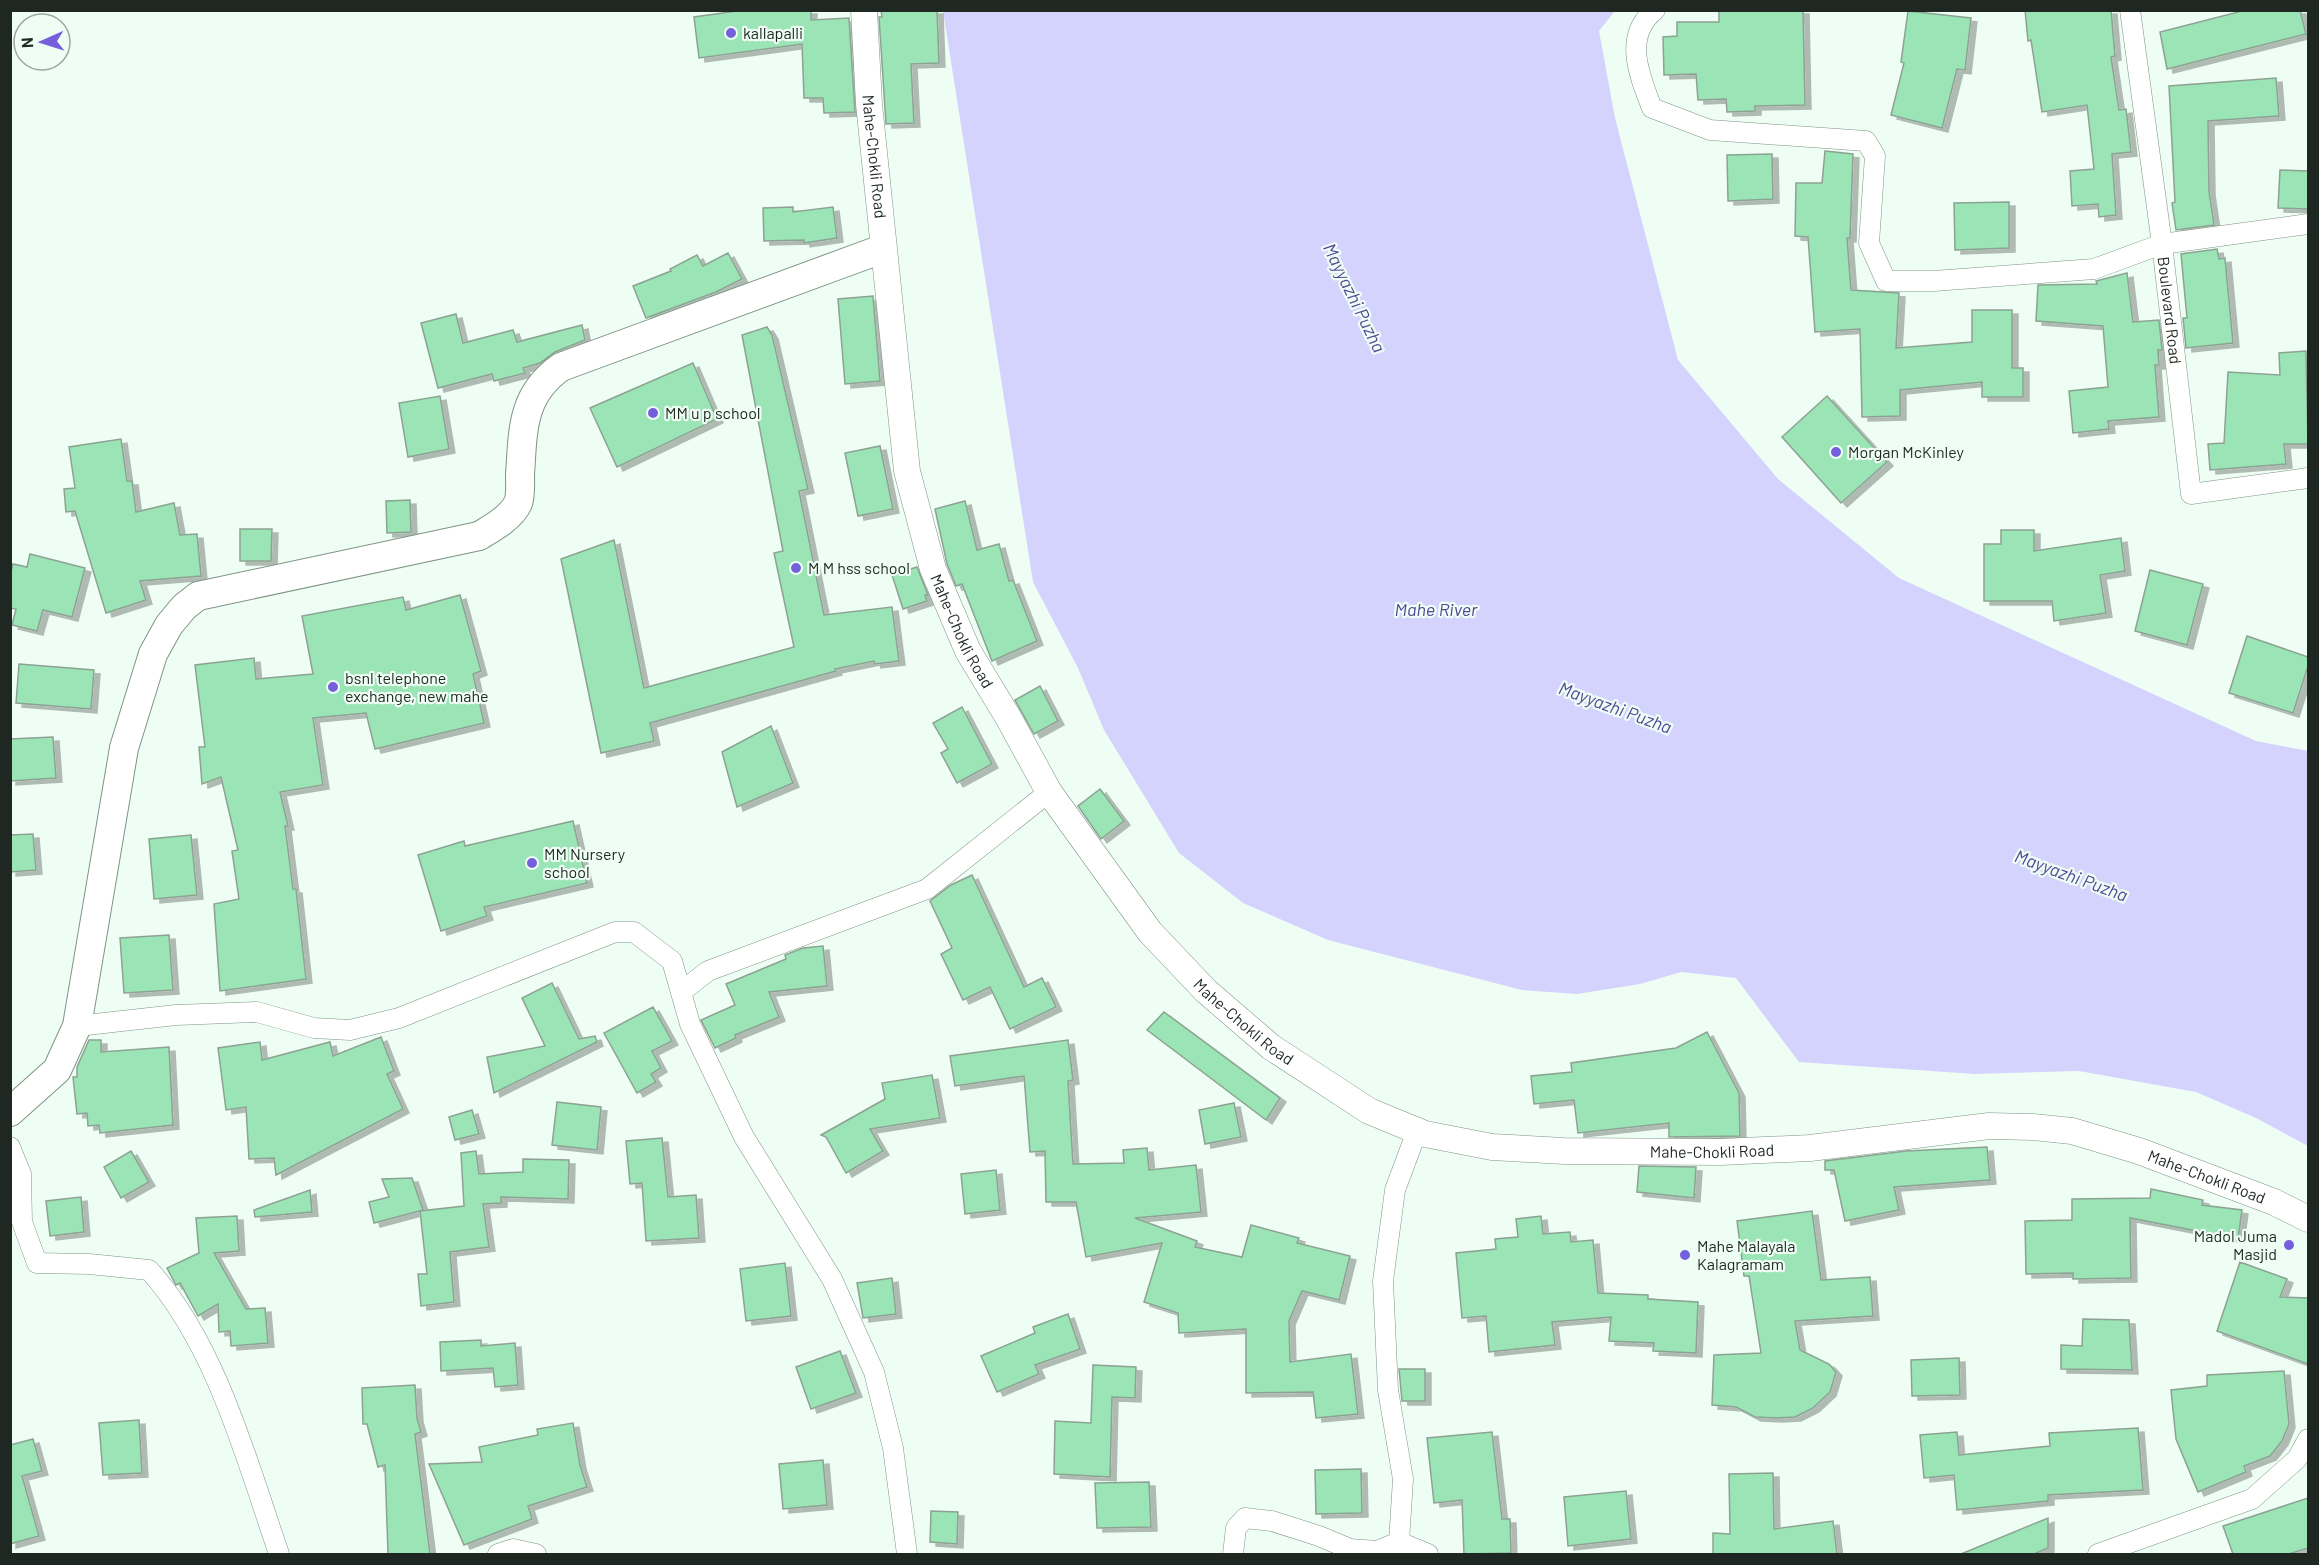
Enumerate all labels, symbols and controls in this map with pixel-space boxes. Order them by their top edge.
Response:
north arrow [12,12,72,72]
place label: kallapalli [743,23,803,42]
marker: kallapalli [724,26,738,40]
text: N [17,37,36,49]
street label: Mahe-Chokli Road [860,94,891,219]
water label: Mayyazhi Puzha [1319,239,1391,356]
street label: Boulevard Road [2155,256,2186,365]
place label: MM u p school [665,403,761,422]
marker: MM u p school [646,406,660,420]
place label: Morgan McKinley [1848,442,1965,461]
marker: Morgan McKinley [1829,445,1843,459]
place label: M M hss school [808,558,910,577]
marker: M M hss school [789,561,803,575]
street label: Mahe-Chokli Road [927,571,998,691]
water label: Mahe River [1395,598,1478,620]
place label: bsnl telephone exchange, new mahe [345,668,489,705]
water label: Mayyazhi Puzha [1556,676,1675,738]
marker: bsnl telephone exchange, new mahe [326,680,340,694]
place label: MM Nursery school [544,844,626,881]
water label: Mayyazhi Puzha [2012,844,2131,906]
marker: MM Nursery school [525,856,539,870]
street label: Mahe-Chokli Road [1190,974,1298,1068]
street label: Mahe-Chokli Road [1650,1140,1775,1161]
street label: Mahe-Chokli Road [2145,1145,2268,1207]
place label: Madol Juma Masjid [2194,1226,2277,1263]
place label: Mahe Malayala Kalagramam [1697,1236,1795,1273]
marker: Madol Juma Masjid [2282,1238,2296,1252]
marker: Mahe Malayala Kalagramam [1678,1248,1692,1262]

